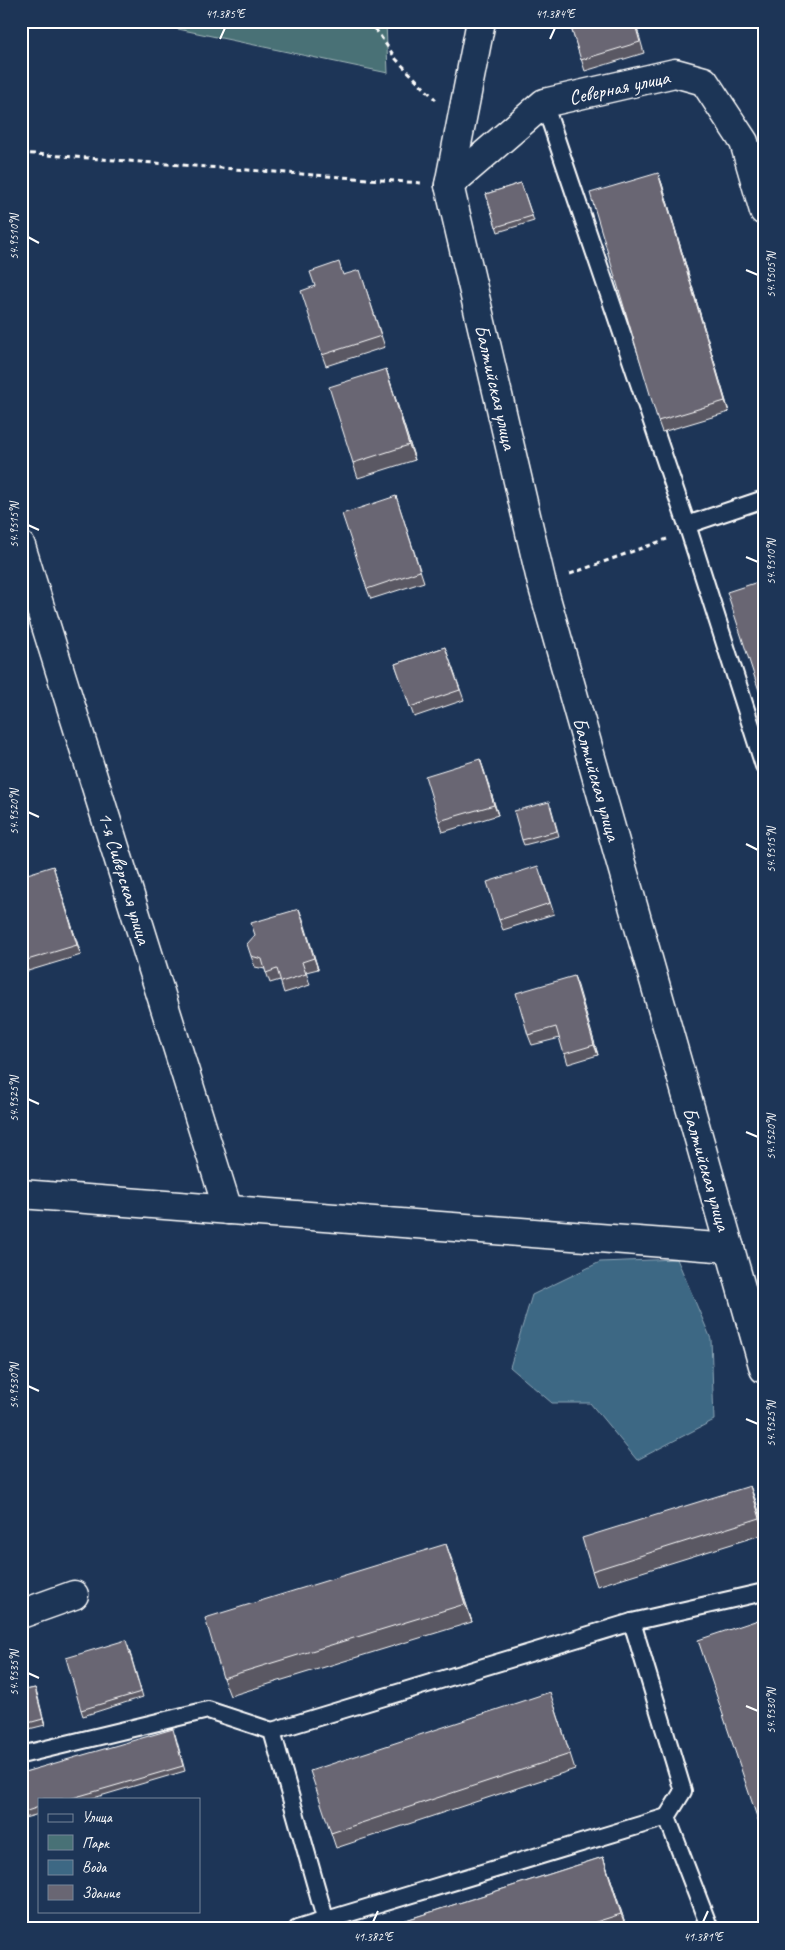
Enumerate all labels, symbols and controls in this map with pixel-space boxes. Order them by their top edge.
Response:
text: 41.385°E [205,6,246,22]
text: 41.384°E [535,6,576,22]
street label: Северная улица [567,64,673,110]
text: 54.9510°N [6,213,22,260]
text: 54.9505°N [763,251,779,298]
street label: Балтийская улица [469,322,522,454]
text: 54.9515°N [6,501,22,548]
text: 54.9510°N [763,538,779,585]
street label: Балтийская улица [567,715,627,846]
text: 54.9520°N [6,788,22,835]
street label: 1-я Сиверская улица [93,809,157,949]
text: 54.9515°N [763,826,779,873]
text: 54.9525°N [6,1075,22,1122]
street label: Балтийская улица [677,1105,737,1236]
text: 54.9520°N [763,1113,779,1160]
text: 54.9530°N [6,1362,22,1409]
text: 54.9525°N [763,1400,779,1447]
text: 54.9535°N [6,1649,22,1696]
text: 54.9530°N [763,1687,779,1734]
legend [38,1798,200,1912]
text: Улица [82,1808,113,1827]
text: Парк [82,1834,110,1853]
text: Вода [82,1858,107,1877]
text: Здание [82,1884,121,1903]
text: 41.382°E [353,1929,394,1945]
text: 41.381°E [683,1929,724,1945]

